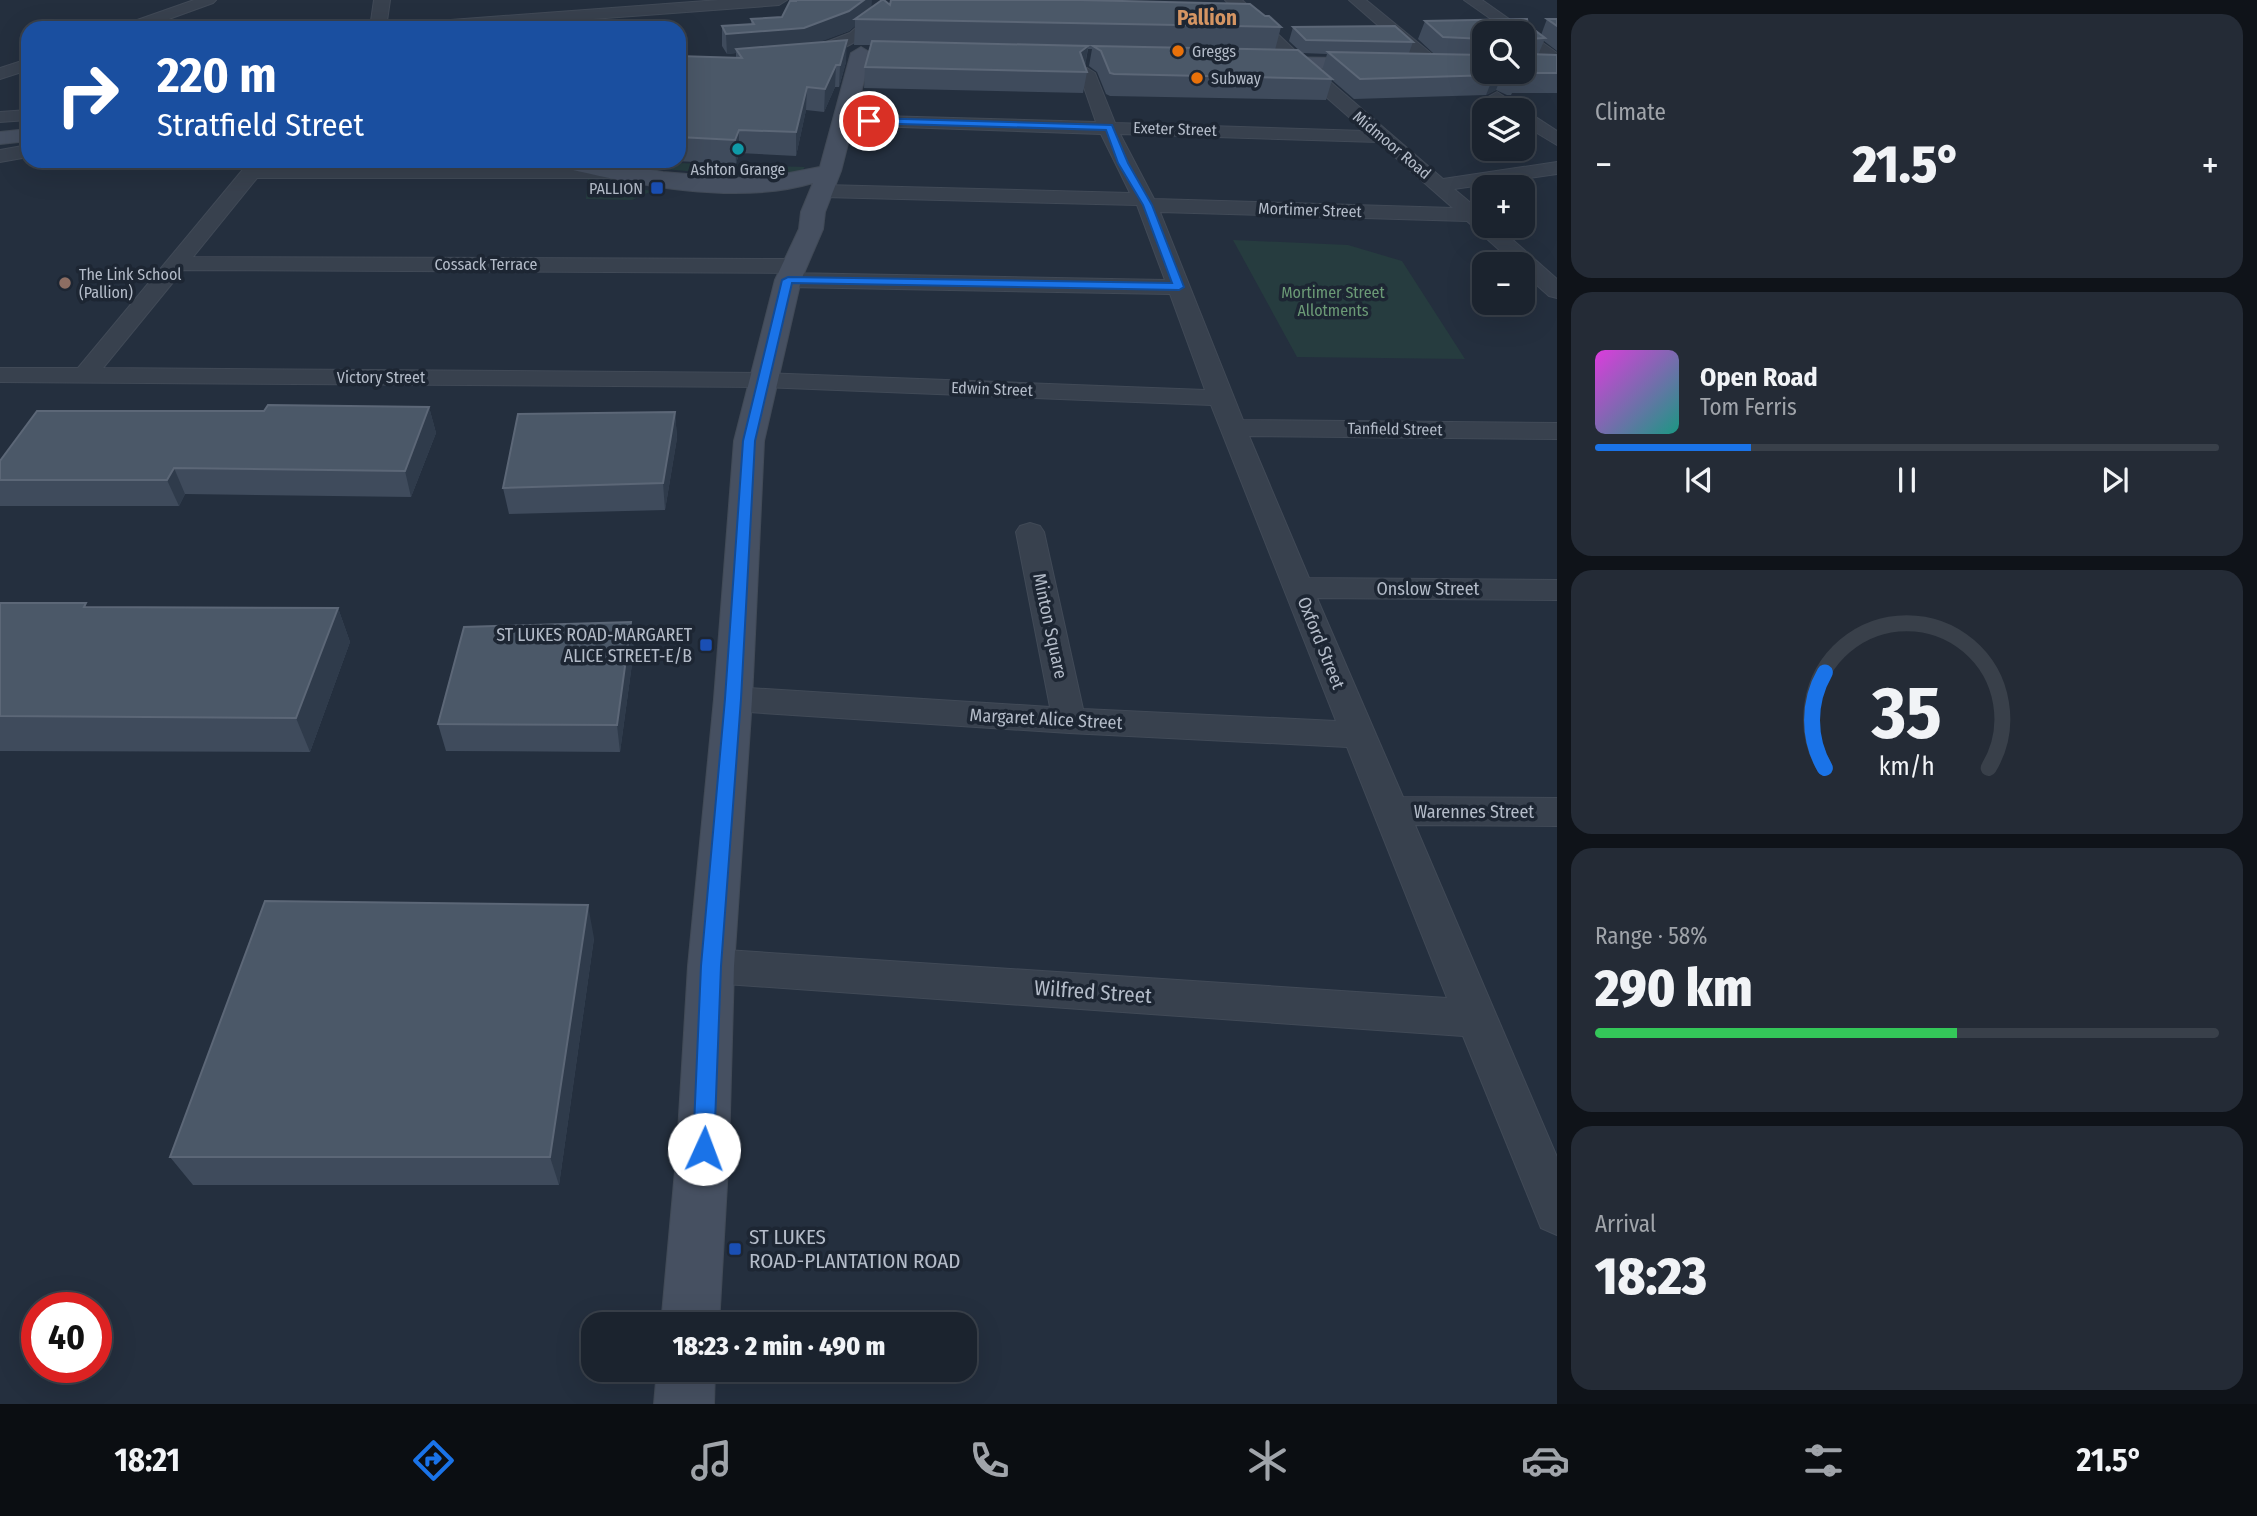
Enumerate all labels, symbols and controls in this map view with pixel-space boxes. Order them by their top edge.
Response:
district label: Pallion [1177,5,1237,31]
map controls [1472,21,1535,315]
button: search [1472,21,1535,84]
place label: Greggs [1192,42,1236,61]
marker: Greggs [1170,43,1186,59]
text: 220 m [157,46,277,105]
icon: right [42,49,133,140]
place label: Subway [1211,69,1262,88]
marker: Subway [1189,70,1205,86]
pin [839,91,899,151]
button: layers [1472,98,1535,161]
text: Climate [1595,98,1666,126]
icon: arrive [850,102,888,140]
text: Stratfield Street [157,106,364,144]
street label: Midmoor Road [1349,107,1435,183]
street label: Exeter Street [1133,118,1218,140]
text: 21.5° [1853,133,1961,196]
marker: Ashton Grange [730,141,746,157]
text: − [1595,142,1612,188]
text: + [2202,142,2219,188]
place label: Ashton Grange [691,160,786,179]
button: + [1472,175,1535,238]
place label: PALLION [589,179,643,198]
marker: PALLION [649,180,665,196]
street label: Mortimer Street [1258,199,1363,221]
button: − [1472,252,1535,315]
street label: Cossack Terrace [435,255,538,274]
place label: The Link School (Pallion) [79,265,182,302]
marker: The Link School (Pallion) [57,275,73,291]
park label: Mortimer Street Allotments [1281,283,1386,320]
text: Open Road [1700,362,1818,393]
street label: Victory Street [337,368,426,387]
street label: Edwin Street [951,378,1034,400]
text: Tom Ferris [1700,393,1797,421]
street label: Tanfield Street [1347,419,1443,439]
icon: previous [1680,461,1718,499]
icon: pause [1888,461,1926,499]
icon: next [2096,461,2134,499]
street label: Minton Square [1028,571,1072,681]
street label: Onslow Street [1377,578,1480,600]
street label: Oxford Street [1292,594,1350,693]
place label: ST LUKES ROAD-MARGARET ALICE STREET-E/B [496,624,693,667]
marker: ST LUKES ROAD-MARGARET ALICE STREET-E/B [698,637,714,653]
text: 35 [1871,670,1942,757]
street label: Margaret Alice Street [969,704,1123,734]
text: km/h [1879,752,1935,782]
street label: Warennes Street [1414,801,1534,823]
text: Range · 58% [1595,922,1707,950]
text: 290 km [1595,957,1753,1020]
street label: Wilfred Street [1033,975,1153,1009]
position arrow [667,1112,741,1186]
text: Arrival [1595,1210,1656,1238]
place label: ST LUKES ROAD-PLANTATION ROAD [749,1224,961,1274]
marker: ST LUKES ROAD-PLANTATION ROAD [727,1241,743,1257]
text: 18:23 [1595,1245,1707,1308]
speed limit sign: 40 [21,1292,112,1383]
text: 18:23 · 2 min · 490 m [673,1331,885,1362]
icon: directions [409,1436,458,1485]
icon: music [687,1436,736,1485]
icon: phone [965,1436,1014,1485]
icon: climate [1243,1436,1292,1485]
icon: car [1521,1436,1570,1485]
icon: filters [1799,1436,1848,1485]
text: 18:21 [114,1441,180,1479]
text: 21.5° [2077,1441,2142,1479]

